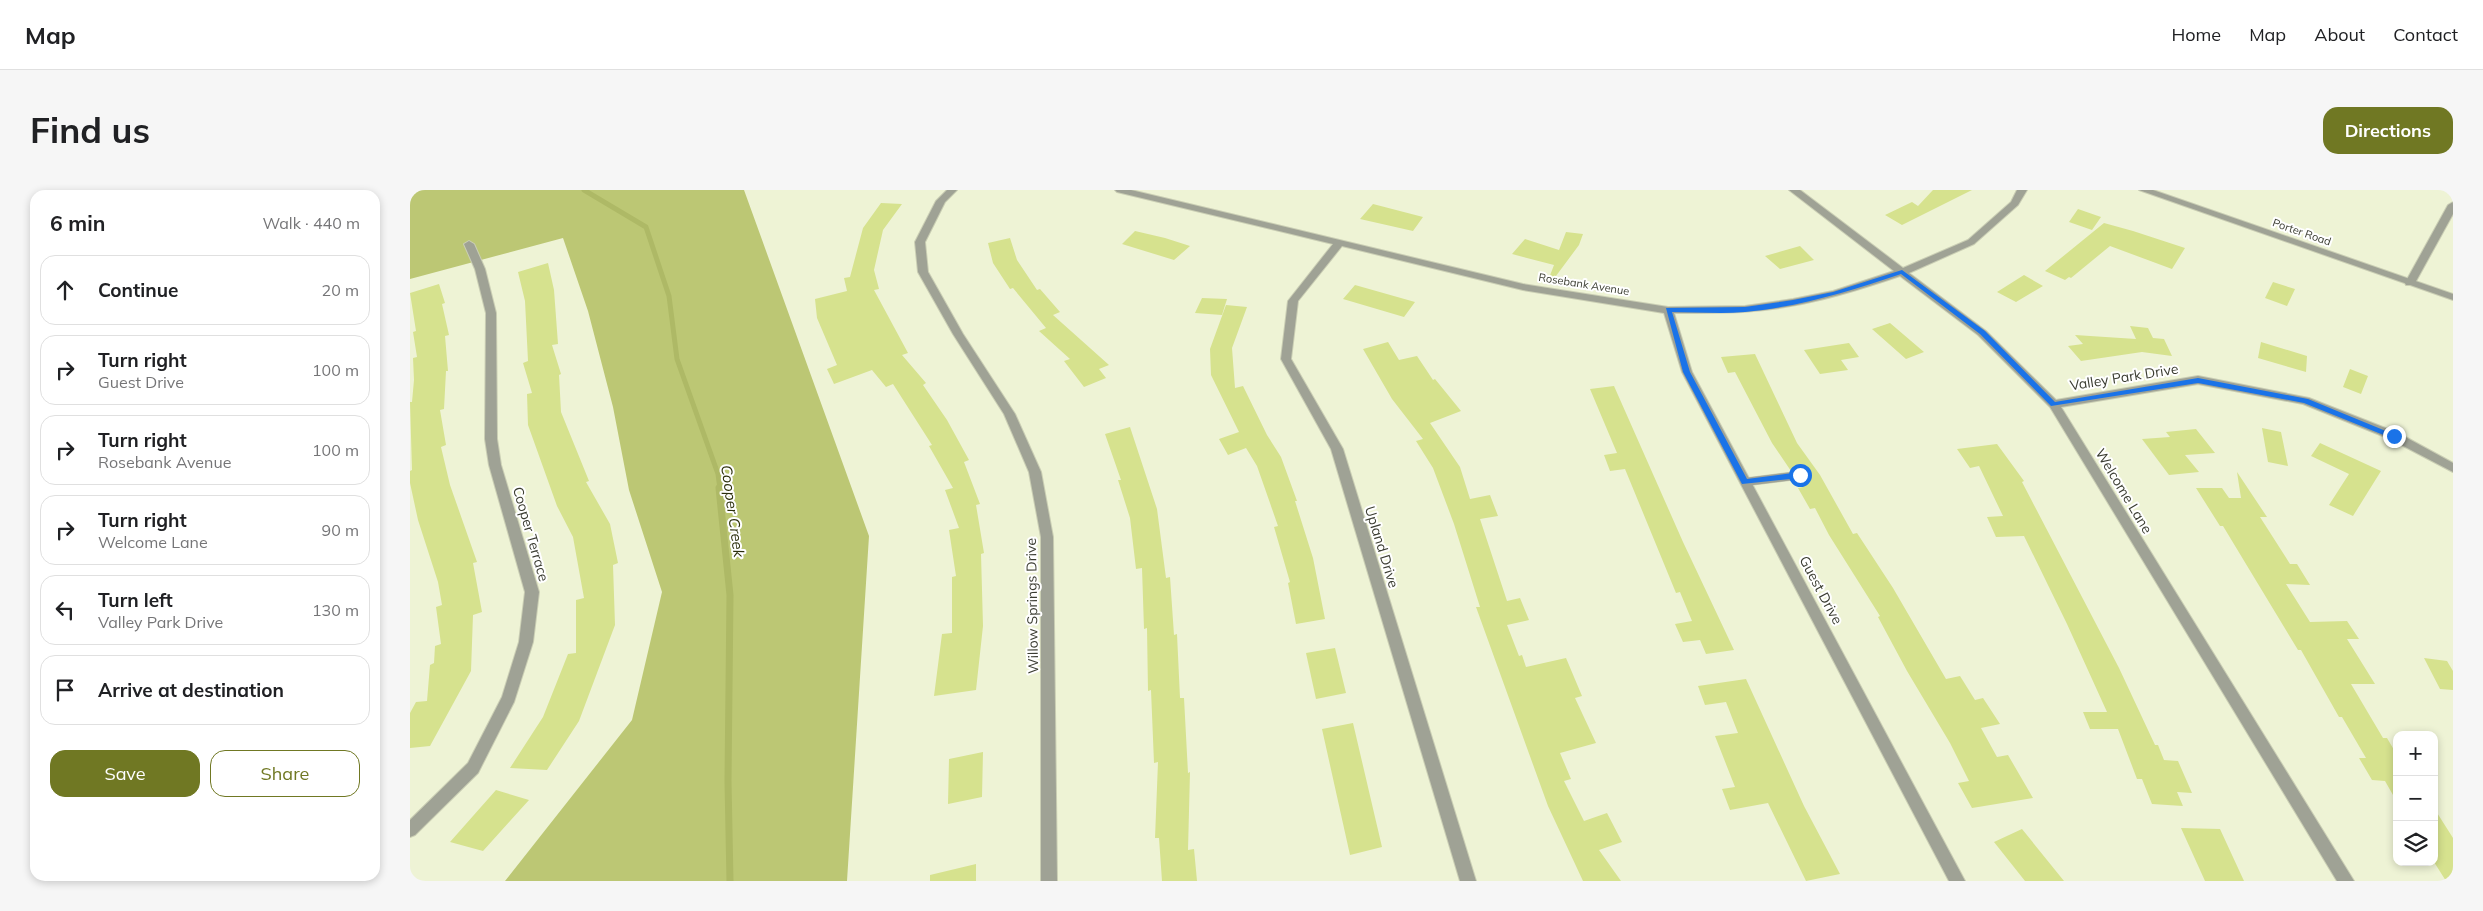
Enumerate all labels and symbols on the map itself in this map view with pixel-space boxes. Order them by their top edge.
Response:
street label: Porter Road [2271,215,2333,249]
street label: Rosebank Avenue [1538,270,1630,298]
street label: Valley Park Drive [2068,360,2180,394]
route end [2383,425,2406,448]
street label: Welcome Lane [2092,445,2156,537]
water label: Cooper Creek [717,464,749,560]
route start [1789,464,1812,487]
street label: Cooper Terrace [509,485,553,583]
street label: Upland Drive [1361,504,1403,590]
street label: Willow Springs Drive [1022,538,1042,674]
street label: Guest Drive [1795,553,1847,627]

